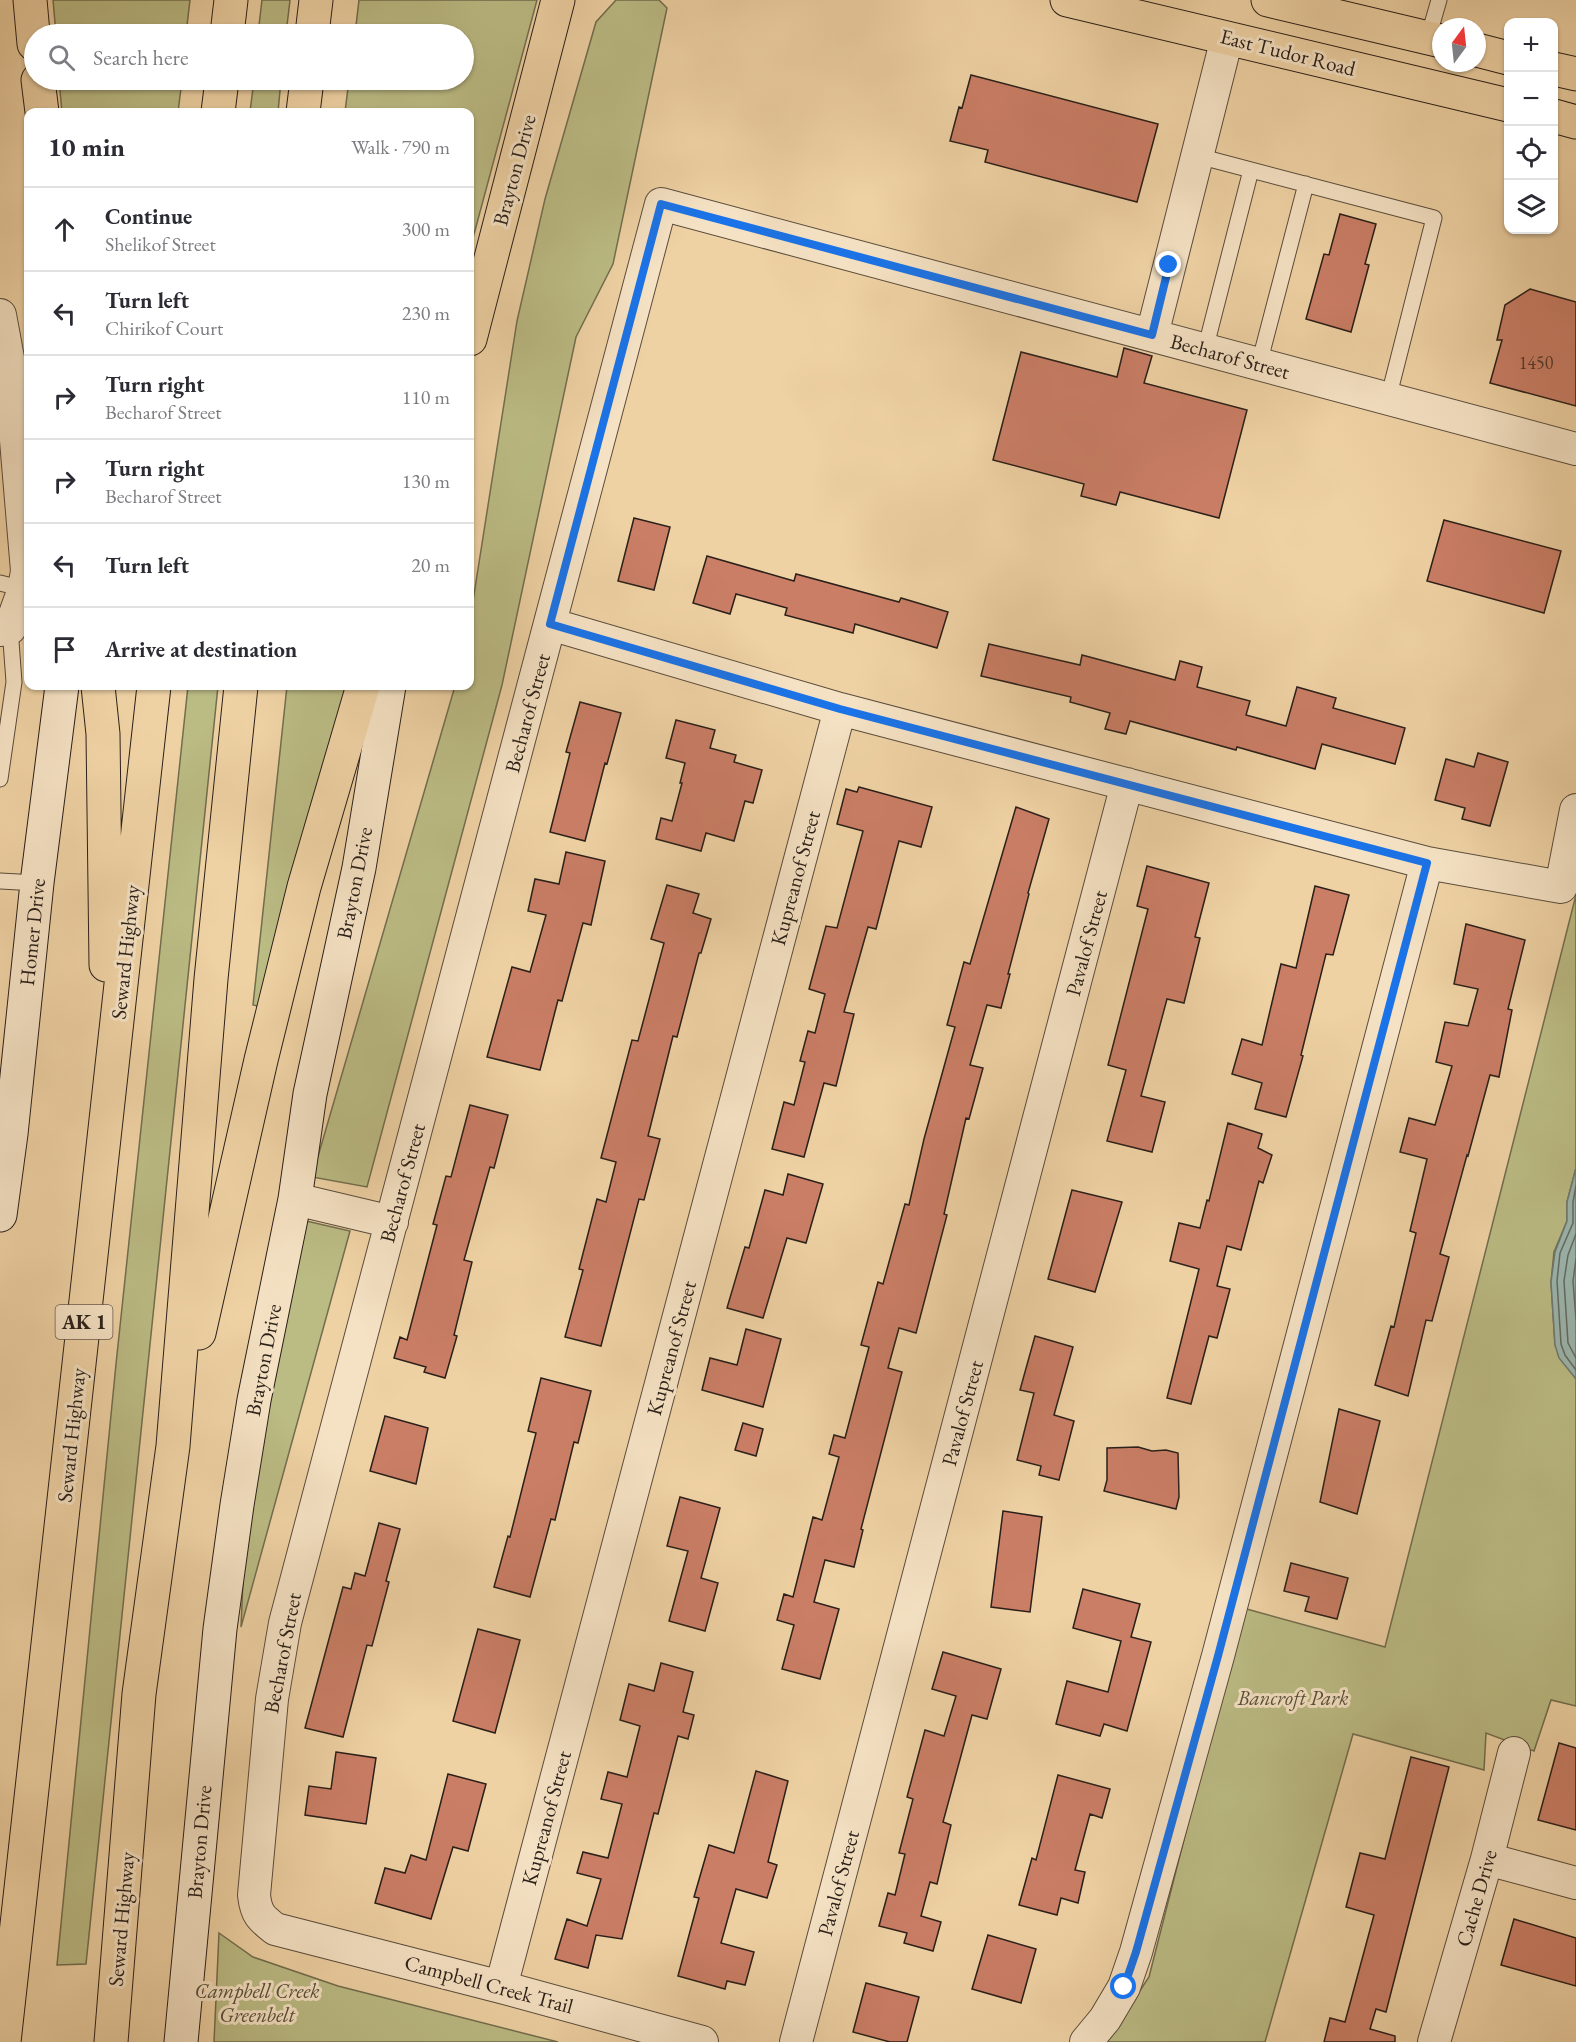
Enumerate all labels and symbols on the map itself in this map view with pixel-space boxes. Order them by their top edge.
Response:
north arrow [1432,18,1486,72]
street label: East Tudor Road [1217,22,1359,82]
street label: Brayton Drive [486,112,542,228]
route end [1155,251,1181,277]
street label: Becharof Street [1167,327,1293,385]
house number: 1450 [1519,351,1554,374]
street label: Becharof Street [498,650,556,776]
street label: Kupreanof Street [764,807,826,948]
street label: Brayton Drive [330,825,378,941]
street label: Homer Drive [13,877,51,987]
street label: Seward Highway [105,883,146,1021]
street label: Pavalof Street [1059,887,1113,999]
street label: Becharof Street [373,1120,431,1246]
street label: Kupreanof Street [640,1277,702,1418]
street label: Brayton Drive [239,1302,287,1418]
road number: AK 1 [56,1305,112,1339]
street label: Pavalof Street [935,1357,989,1469]
street label: Seward Highway [51,1366,92,1504]
street label: Becharof Street [257,1590,307,1716]
park label: Bancroft Park [1237,1684,1349,1711]
street label: Kupreanof Street [515,1747,577,1888]
street label: Brayton Drive [181,1784,217,1900]
street label: Pavalof Street [811,1827,865,1939]
street label: Cache Drive [1449,1846,1503,1950]
street label: Seward Highway [102,1850,140,1988]
street label: Campbell Creek Trail [402,1949,576,2019]
route start [1110,1973,1136,1999]
park label: Campbell Creek Greenbelt [194,1977,320,2028]

